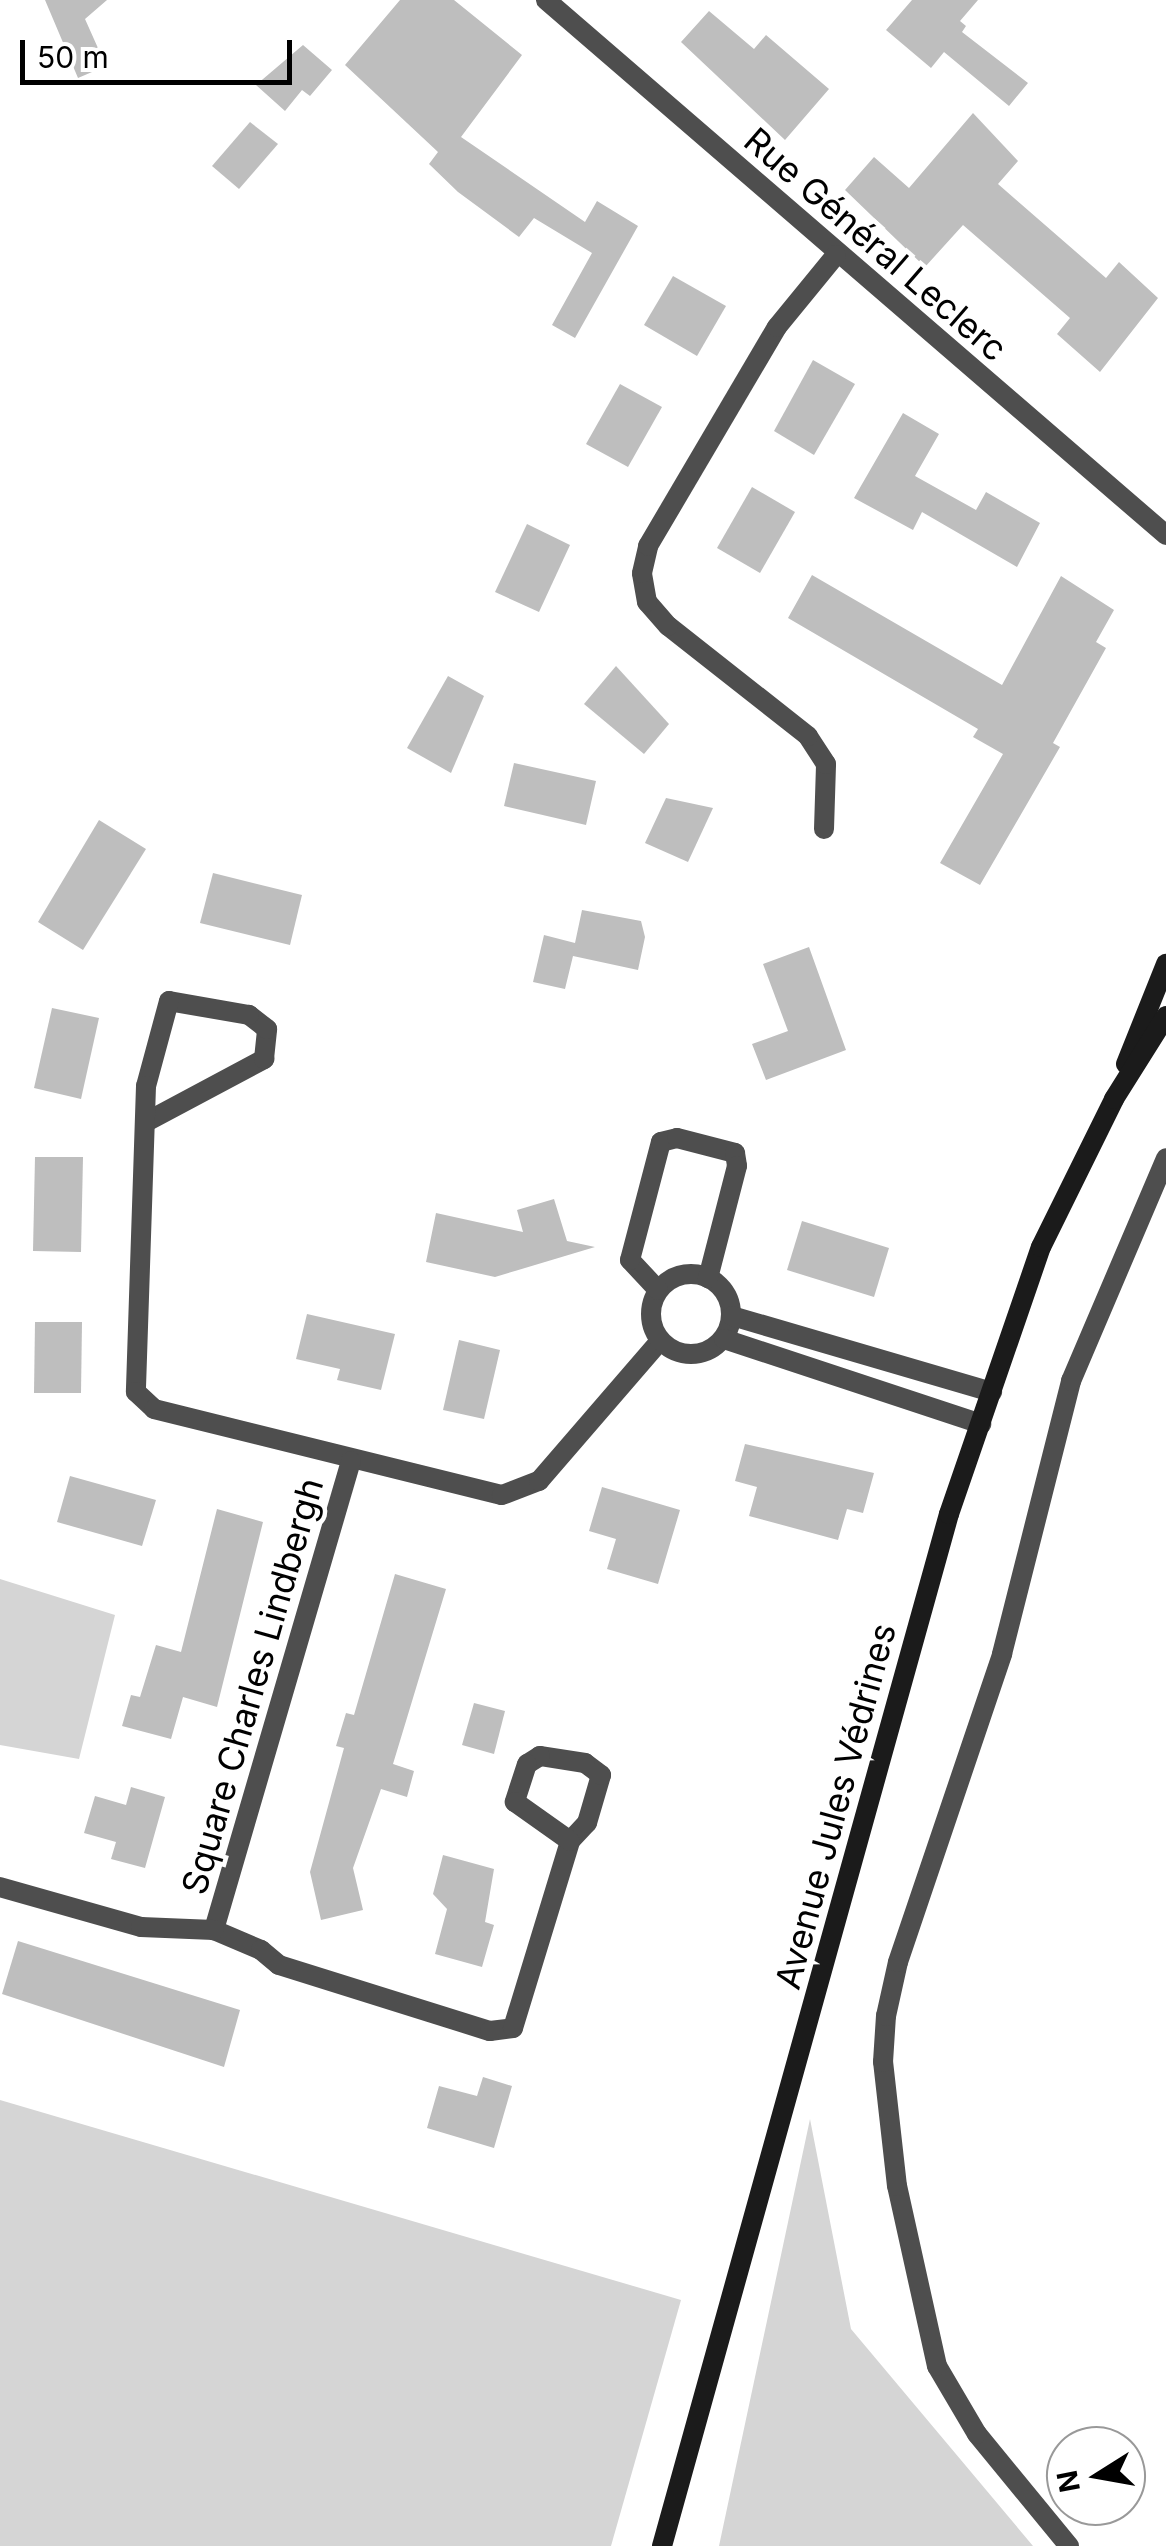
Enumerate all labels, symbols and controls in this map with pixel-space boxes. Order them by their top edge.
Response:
scale bar [25,20,298,82]
text: 50 m [37,39,109,75]
street label: Rue Général Leclerc [736,119,1016,369]
street label: Square Charles Lindbergh [172,1473,332,1899]
street label: Avenue Jules Védrines [766,1619,904,1993]
north arrow [1046,2426,1146,2526]
text: N [1050,2468,1087,2495]

